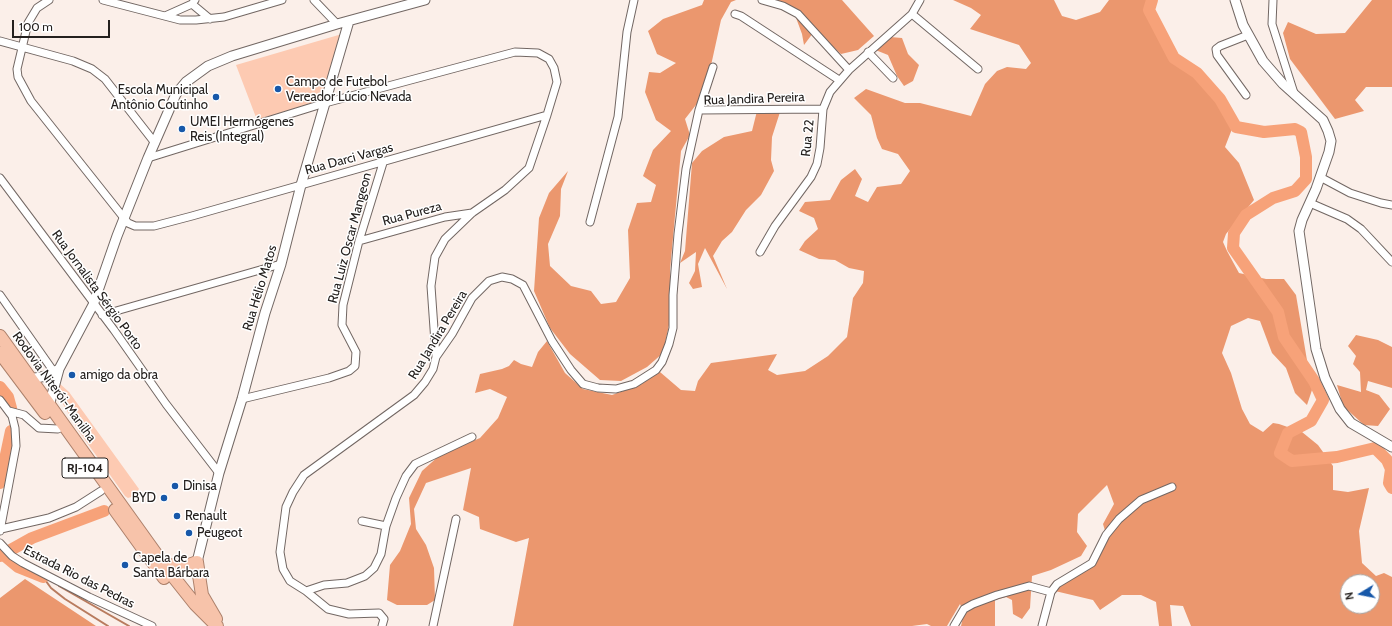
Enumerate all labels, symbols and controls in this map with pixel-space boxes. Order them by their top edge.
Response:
scale bar [14,12,112,38]
text: 100 m [19,19,53,34]
place label: Campo de Futebol Vereador Lúcio Nevada [286,74,412,105]
place label: Escola Municipal Antônio Coutinho [111,82,208,113]
marker: Campo de Futebol Vereador Lúcio Nevada [273,84,283,94]
street label: Rua Jandira Pereira [703,89,805,109]
marker: Escola Municipal Antônio Coutinho [211,92,221,102]
place label: UMEI Hermógenes Reis (Integral) [190,114,294,145]
street label: Rua 22 [798,119,818,157]
marker: UMEI Hermógenes Reis (Integral) [177,124,187,134]
street label: Rua Darci Vargas [303,140,395,178]
street label: Rua Luiz Oscar Mangeon [325,171,375,305]
street label: Rua Pureza [381,199,443,229]
street label: Rua Jornalista Sérgio Porto [48,227,146,353]
street label: Rua Hélio Matos [240,243,280,333]
street label: Rua Jandira Pereira [405,288,471,382]
street label: Rodovia Niterói-Manilha [9,329,99,445]
place label: amigo da obra [80,367,158,383]
marker: amigo da obra [67,370,77,380]
road number: RJ-104 [62,458,108,478]
place label: Dinisa [183,478,217,494]
marker: Dinisa [170,481,180,491]
place label: BYD [132,490,156,506]
marker: BYD [159,493,169,503]
place label: Renault [185,508,227,524]
marker: Renault [172,511,182,521]
place label: Peugeot [197,525,242,541]
marker: Peugeot [184,528,194,538]
street label: Estrada Rio das Pedras [21,542,137,612]
place label: Capela de Santa Bárbara [133,550,209,581]
marker: Capela de Santa Bárbara [120,560,130,570]
north arrow [1340,574,1380,614]
text: N [1342,591,1357,601]

